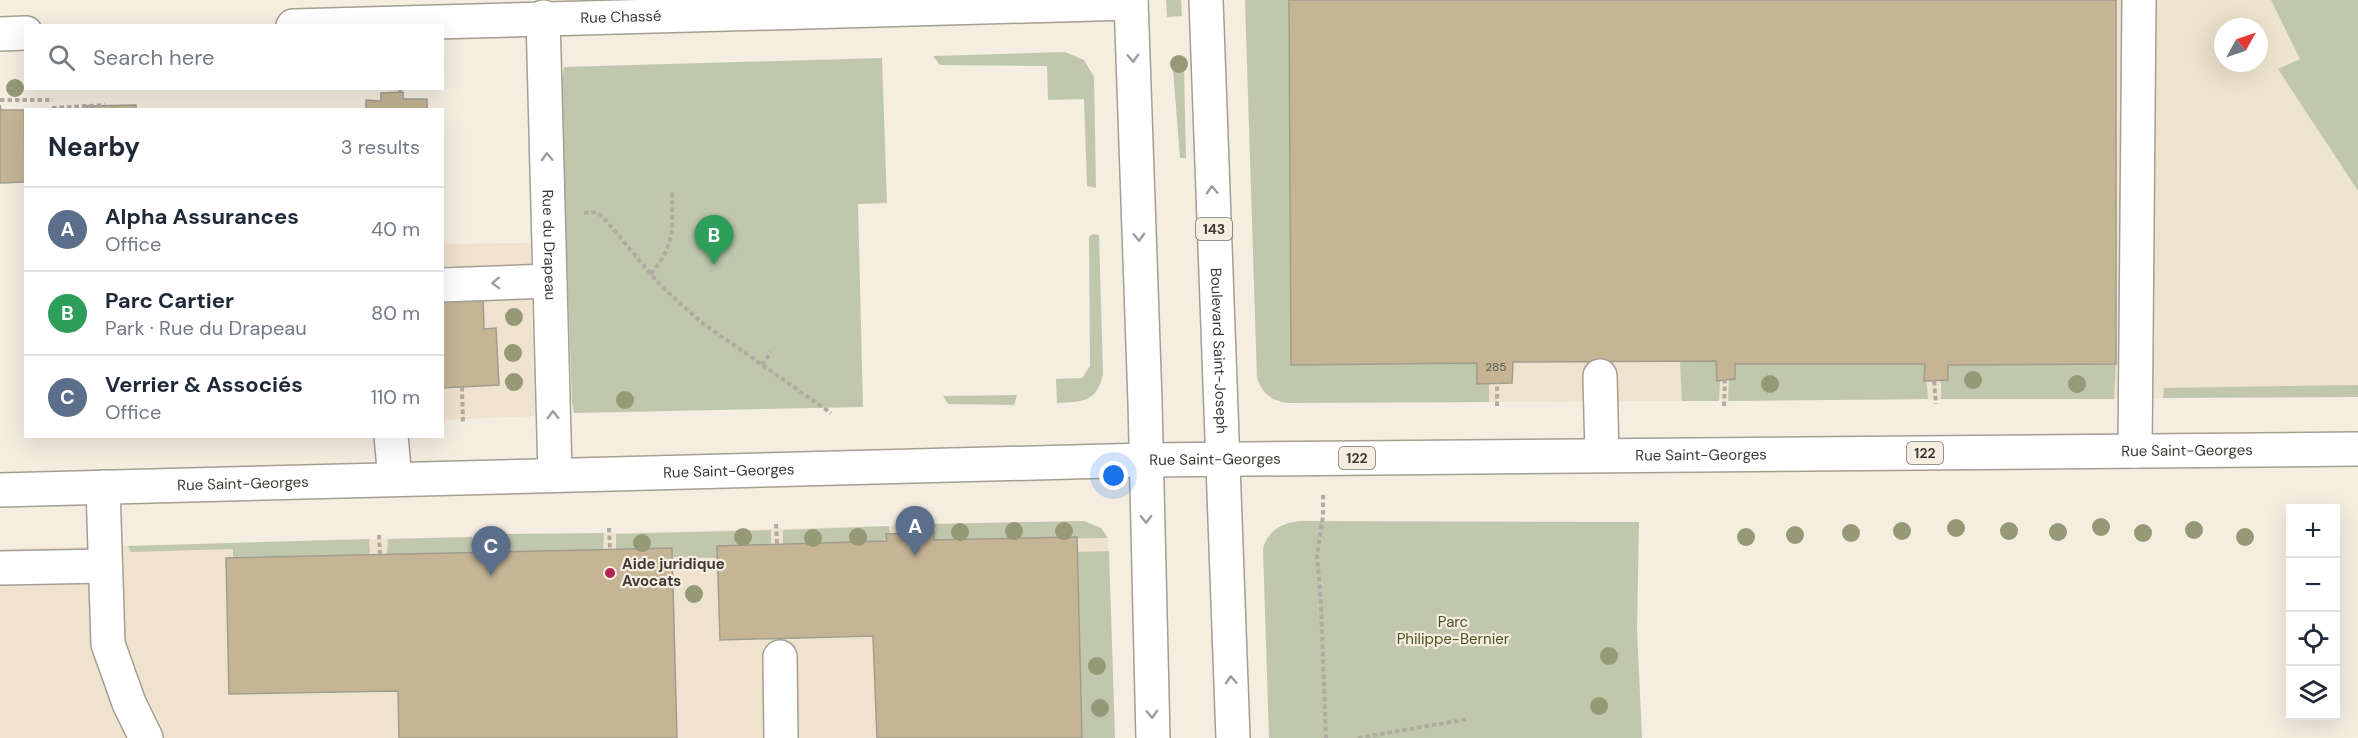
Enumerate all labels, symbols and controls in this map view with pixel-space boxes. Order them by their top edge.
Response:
street label: Rue Chassé [580,6,662,28]
north arrow [2214,18,2268,72]
search box [24,24,444,90]
icon: search [45,41,78,74]
text: Search here [93,43,214,72]
one-way arrow [1126,54,1139,63]
text: Nearby [48,130,140,164]
text: 3 results [341,134,420,160]
one-way arrow [541,153,553,162]
one-way arrow [1206,186,1219,195]
street label: Rue du Drapeau [538,189,560,301]
text: Alpha Assurances [105,202,299,231]
text: A [60,216,75,242]
text: 40 m [371,216,420,242]
pin: B [694,216,734,265]
road number: 143 [1196,218,1232,240]
text: Office [105,231,161,257]
one-way arrow [1133,232,1145,241]
street label: Boulevard Saint-Joseph [1206,267,1232,434]
one-way arrow [492,277,501,290]
text: Parc Cartier [105,286,234,315]
text: B [61,300,74,326]
text: 80 m [371,300,420,326]
text: Park · Rue du Drapeau [105,315,307,341]
house number: 285 [1485,359,1507,375]
text: Verrier & Associés [105,370,303,399]
text: C [60,384,75,410]
text: 110 m [371,384,420,410]
text: Office [105,399,161,425]
one-way arrow [547,411,560,420]
street label: Rue Saint-Georges [2121,440,2253,461]
road number: 122 [1907,442,1943,464]
street label: Rue Saint-Georges [1635,444,1767,466]
road number: 122 [1339,447,1375,469]
street label: Rue Saint-Georges [1149,449,1281,470]
street label: Rue Saint-Georges [663,459,795,483]
your location [1099,461,1128,490]
street label: Rue Saint-Georges [177,472,309,495]
map controls [2286,504,2340,720]
button: + [2286,504,2340,558]
pin: A [896,506,934,556]
one-way arrow [1140,514,1152,523]
pin: C [472,526,510,576]
place label: Aide juridique Avocats [622,554,725,591]
button: − [2286,558,2340,612]
marker: Aide juridique Avocats [603,566,617,580]
park label: Parc Philippe-Bernier [1397,612,1510,649]
button: locate [2286,612,2340,666]
button: layers [2286,666,2340,720]
one-way arrow [1224,675,1237,684]
one-way arrow [1146,709,1158,718]

